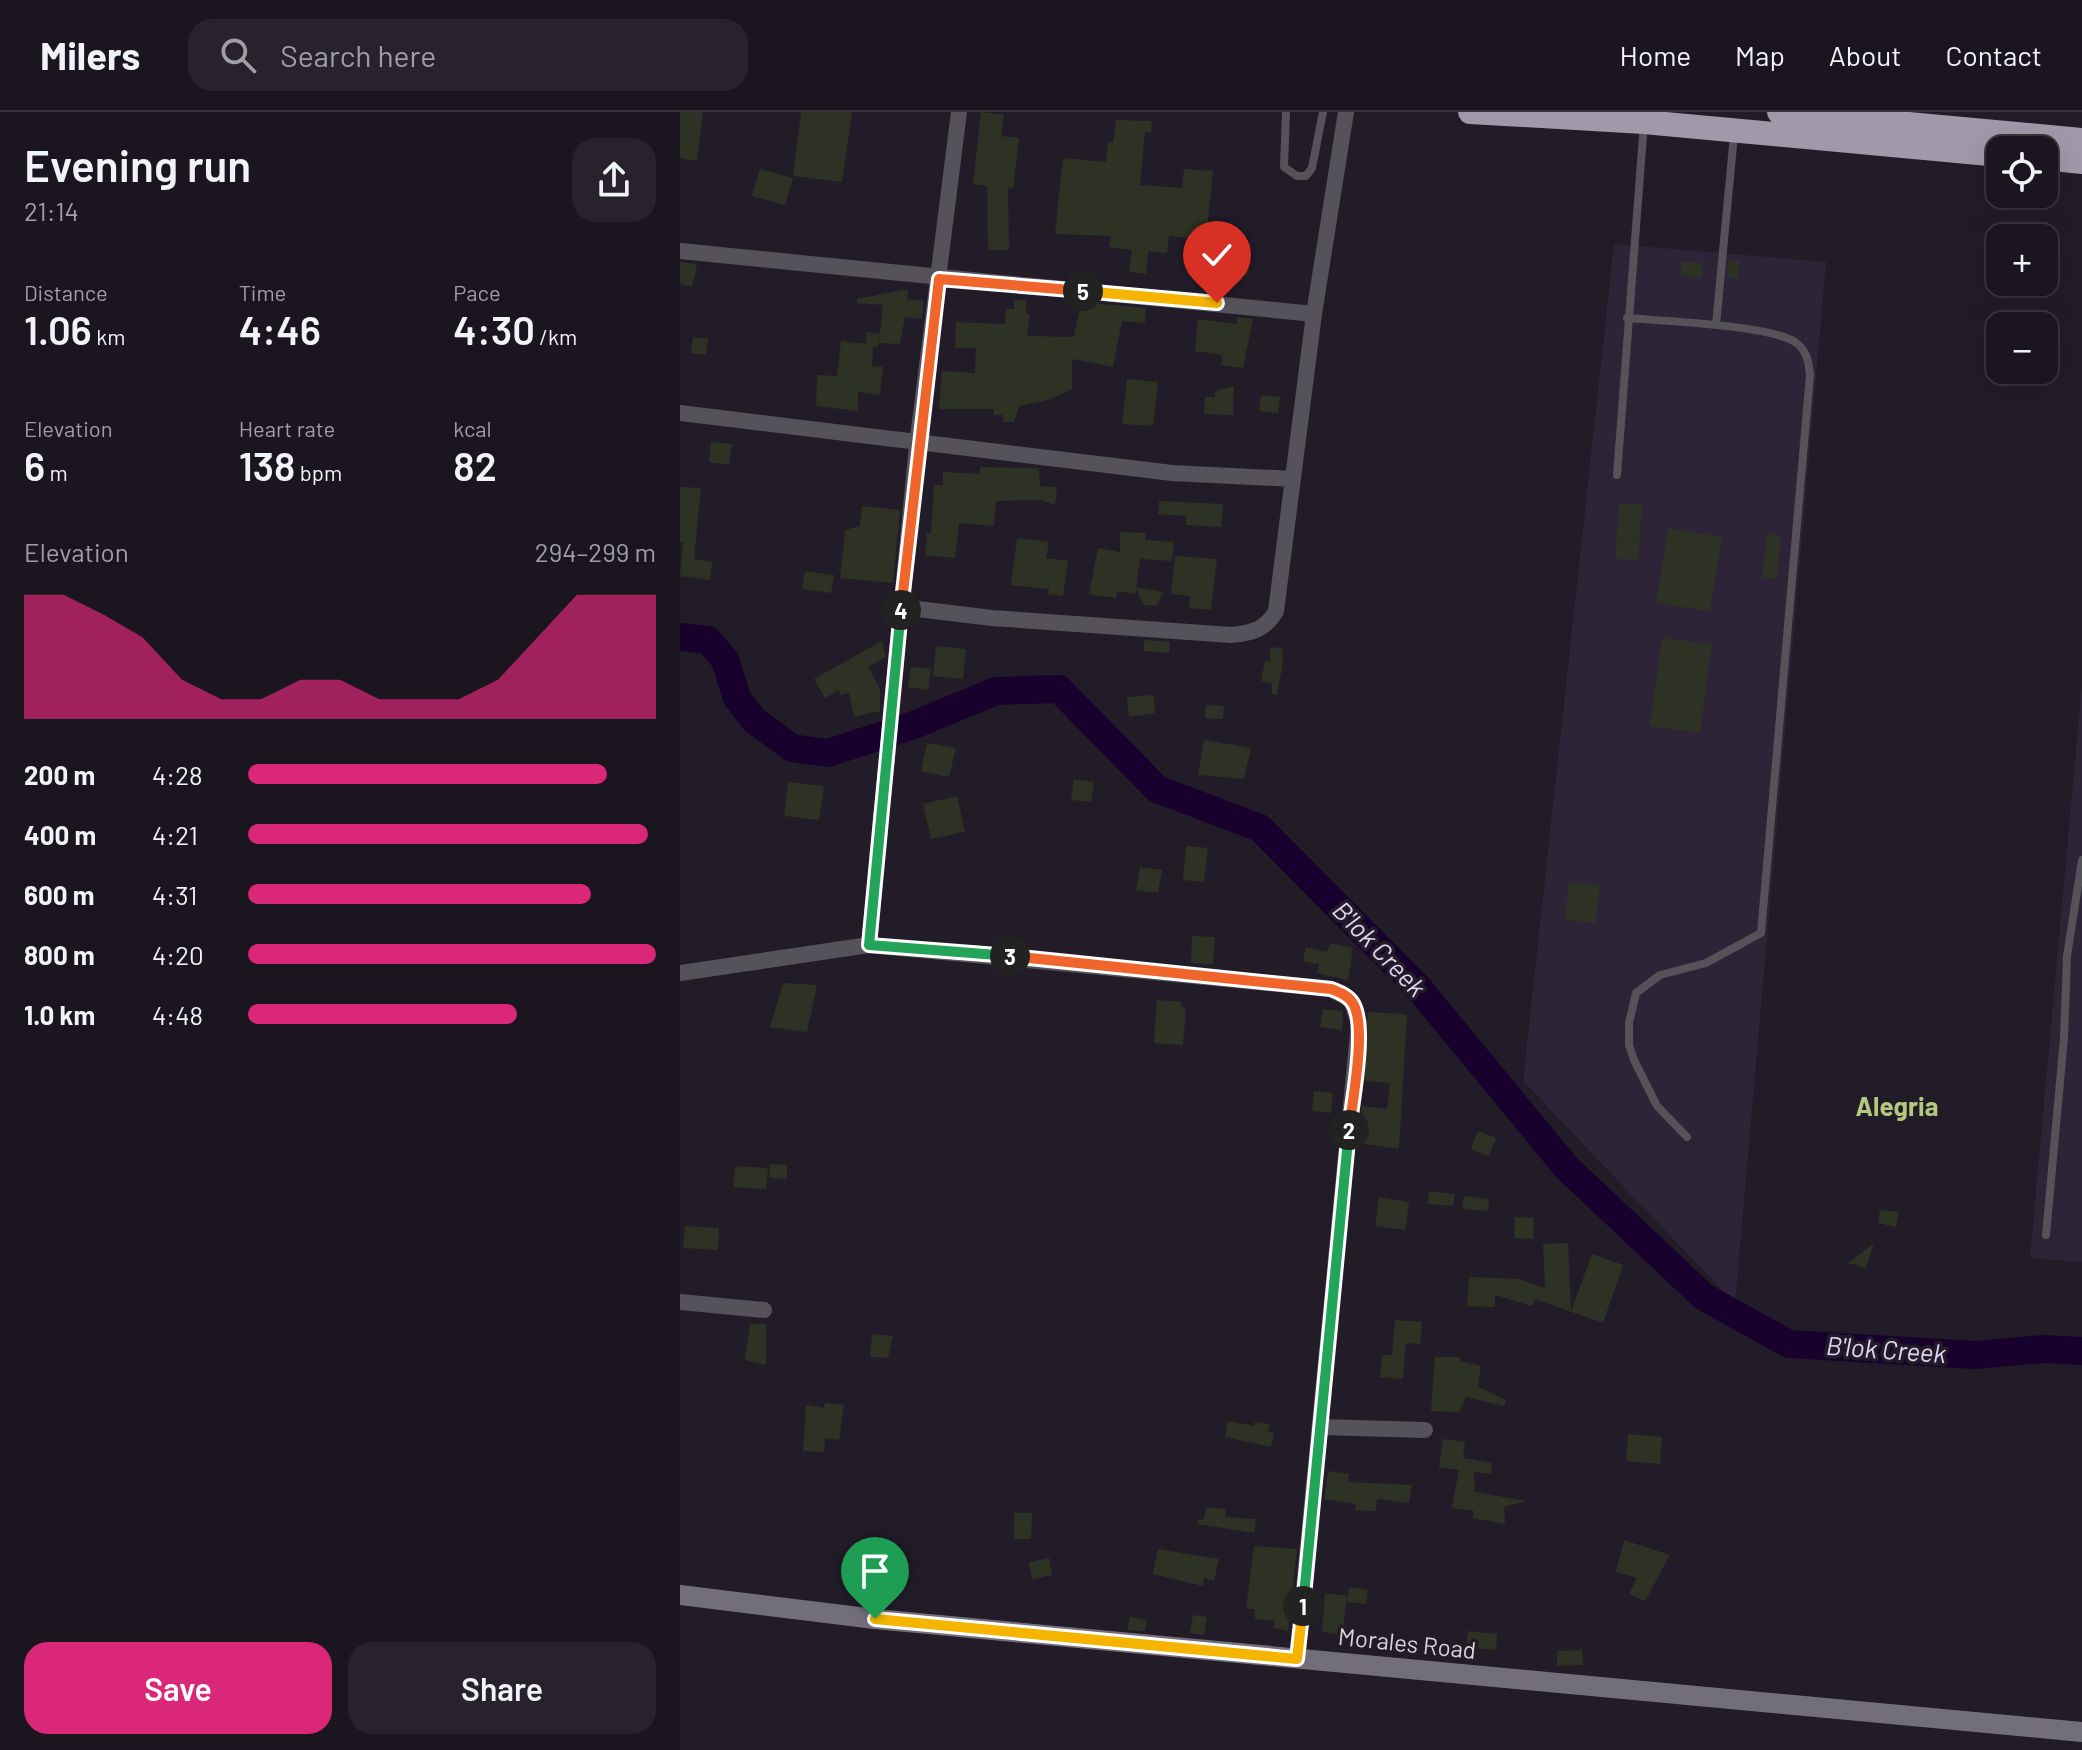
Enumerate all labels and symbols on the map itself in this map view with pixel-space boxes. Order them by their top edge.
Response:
pin [1183,221,1251,303]
pin: 5 [1063,271,1103,311]
pin: 4 [881,590,921,630]
water label: B'lok Creek [1327,894,1433,1002]
pin: 3 [990,936,1030,976]
district label: Alegria [1856,1090,1938,1121]
pin: 2 [1329,1110,1369,1150]
water label: B'lok Creek [1825,1329,1948,1368]
pin [841,1537,909,1619]
pin: 1 [1283,1586,1323,1626]
street label: Morales Road [1337,1621,1478,1664]

